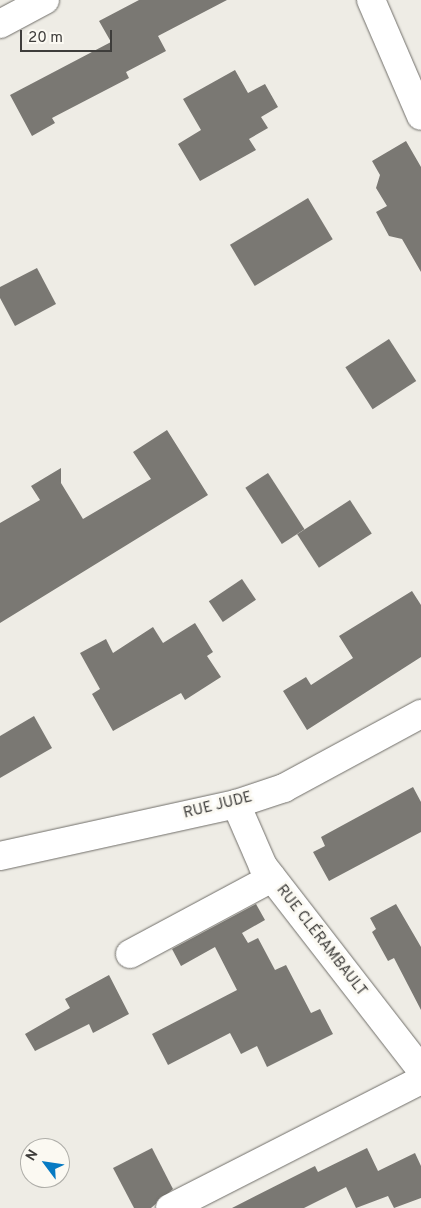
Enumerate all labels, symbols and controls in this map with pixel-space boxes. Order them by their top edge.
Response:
scale bar [22,20,115,52]
text: 20 m [28,29,63,48]
street label: RUE JUDE [182,789,254,823]
street label: RUE CLÉRAMBAULT [272,882,370,1000]
north arrow [20,1138,70,1188]
text: N [23,1147,42,1164]

